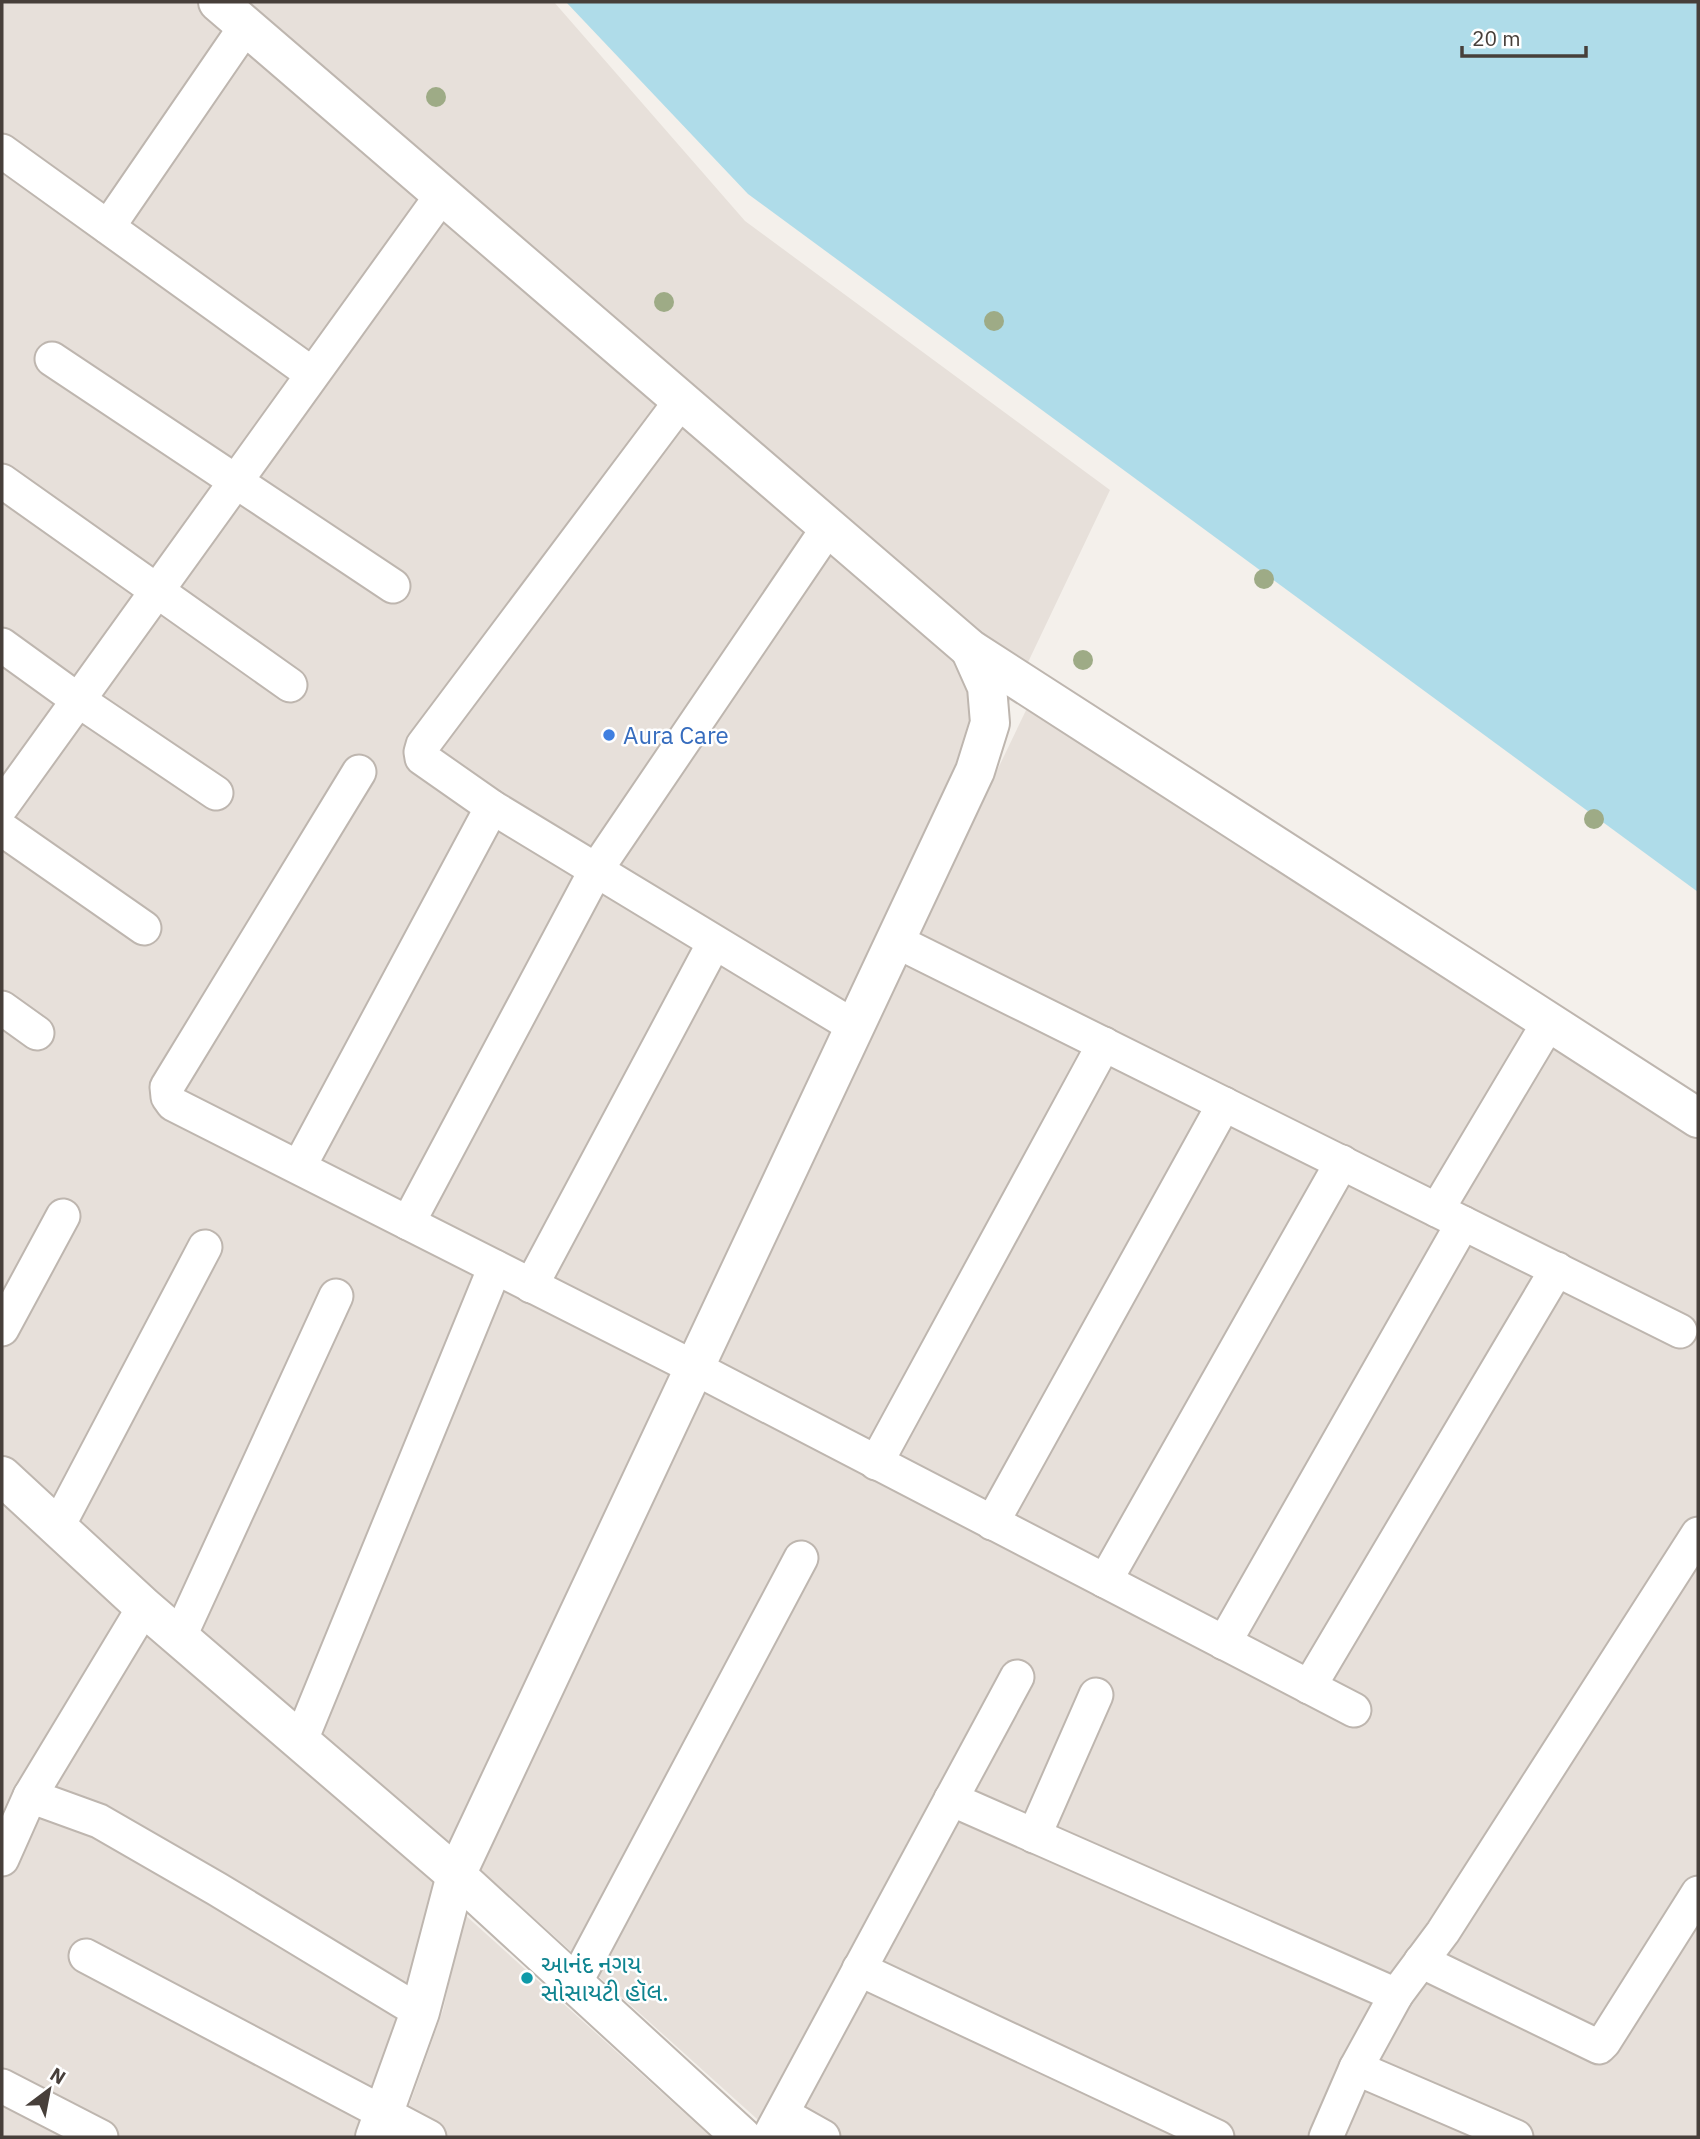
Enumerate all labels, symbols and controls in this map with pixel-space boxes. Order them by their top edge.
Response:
scale bar [1462,14,1586,58]
text: 20 m [1472,24,1521,52]
place label: Aura Care [623,719,729,751]
marker: Aura Care [601,727,617,743]
place label: આનંદ નગય સોસાયટી હૉલ. [541,1948,669,2008]
marker: આનંદ નગય સોસાયટી હૉલ. [519,1970,535,1986]
north arrow [14,2055,84,2125]
text: N [46,2062,70,2089]

